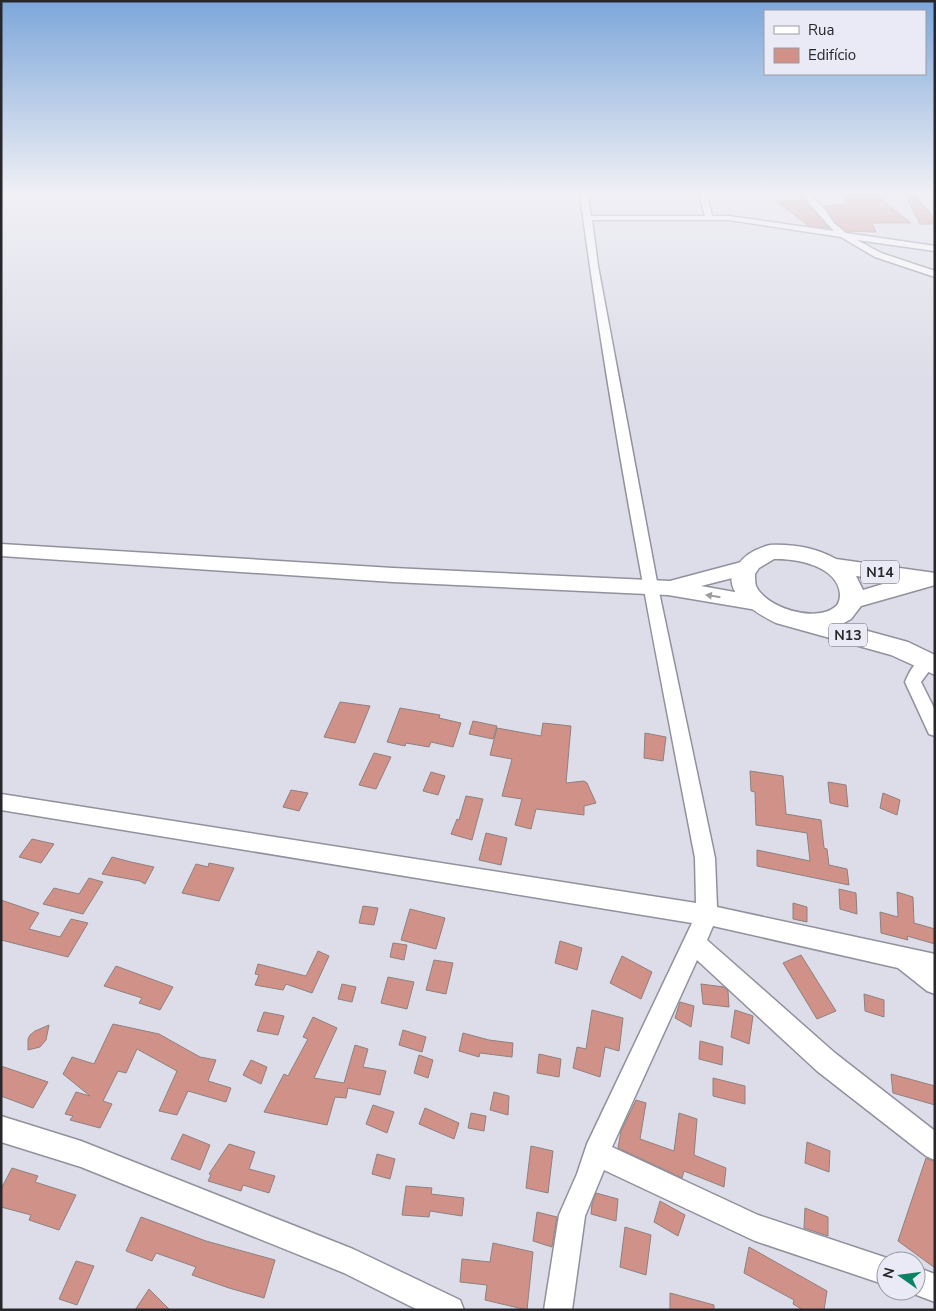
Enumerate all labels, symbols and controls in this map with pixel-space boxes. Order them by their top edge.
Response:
legend [764,10,926,75]
text: Rua [808,20,834,40]
text: Edifício [808,45,856,65]
road number: N14 [861,560,899,584]
one-way arrow [704,591,720,599]
road number: N13 [829,624,867,646]
north arrow [876,1251,926,1301]
text: N [878,1266,899,1280]

